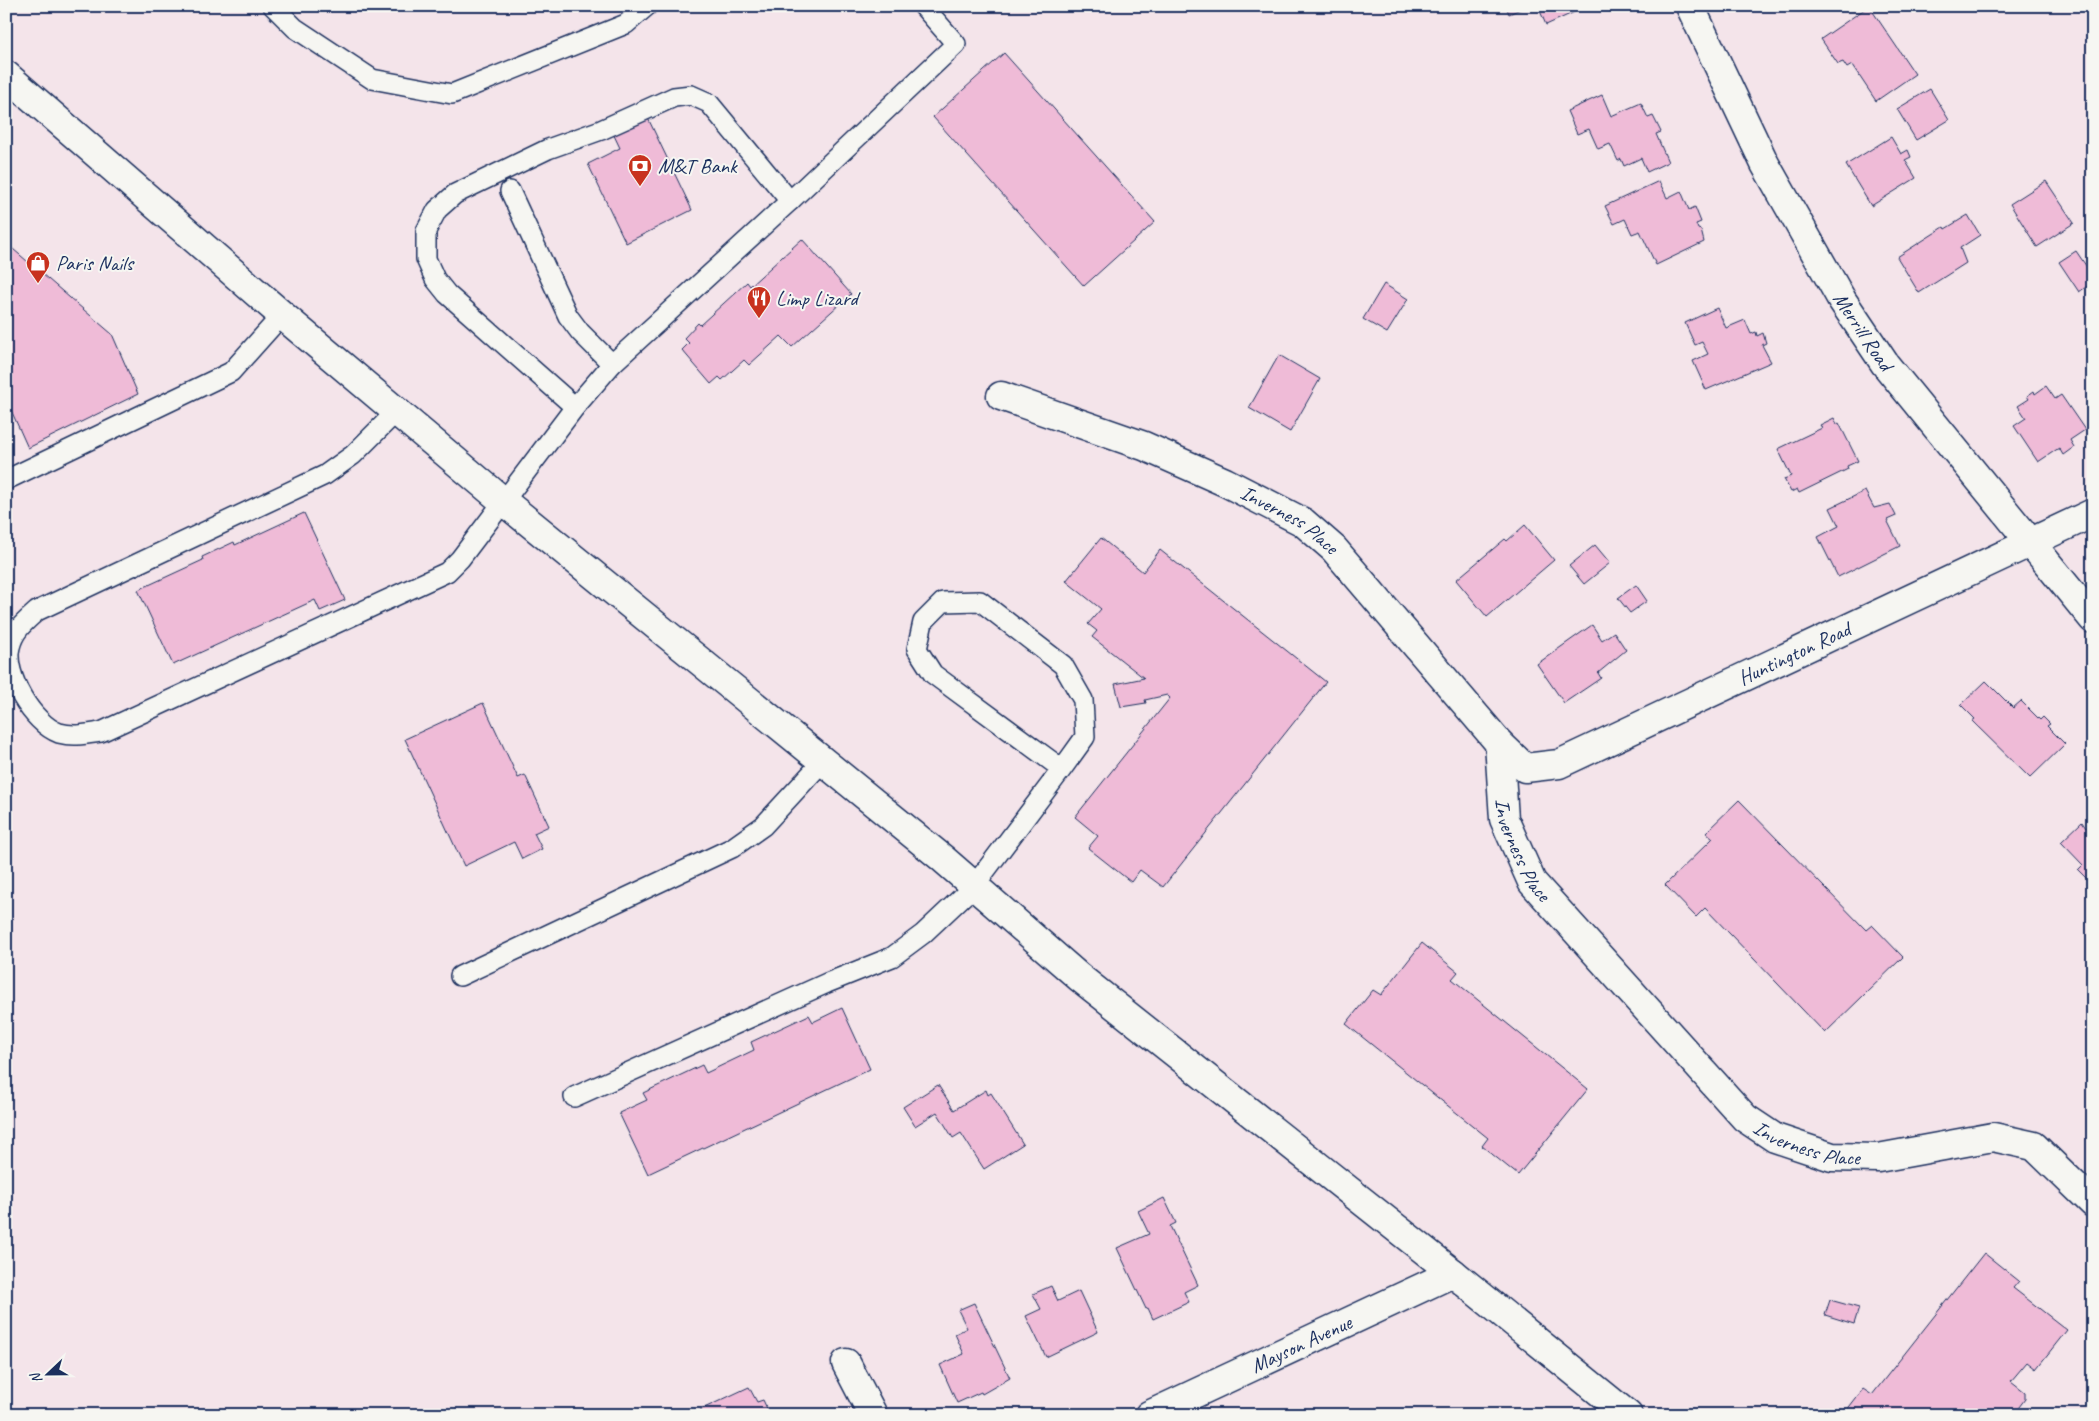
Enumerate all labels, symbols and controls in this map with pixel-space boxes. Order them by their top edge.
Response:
bank icon: M&T Bank [627,153,653,187]
place label: M&T Bank [658,153,738,179]
shop icon: Paris Nails [25,250,51,284]
place label: Paris Nails [56,250,135,276]
restaurant icon: Limp Lizard [746,285,772,319]
place label: Limp Lizard [776,285,862,311]
street label: Merrill Road [1827,287,1901,379]
street label: Inverness Place [1236,479,1345,561]
street label: Huntington Road [1734,614,1858,691]
street label: Inverness Place [1490,798,1558,909]
street label: Inverness Place [1748,1114,1862,1171]
street label: Mayson Avenue [1247,1309,1357,1379]
north arrow [22,1348,72,1398]
text: N [26,1369,46,1386]

